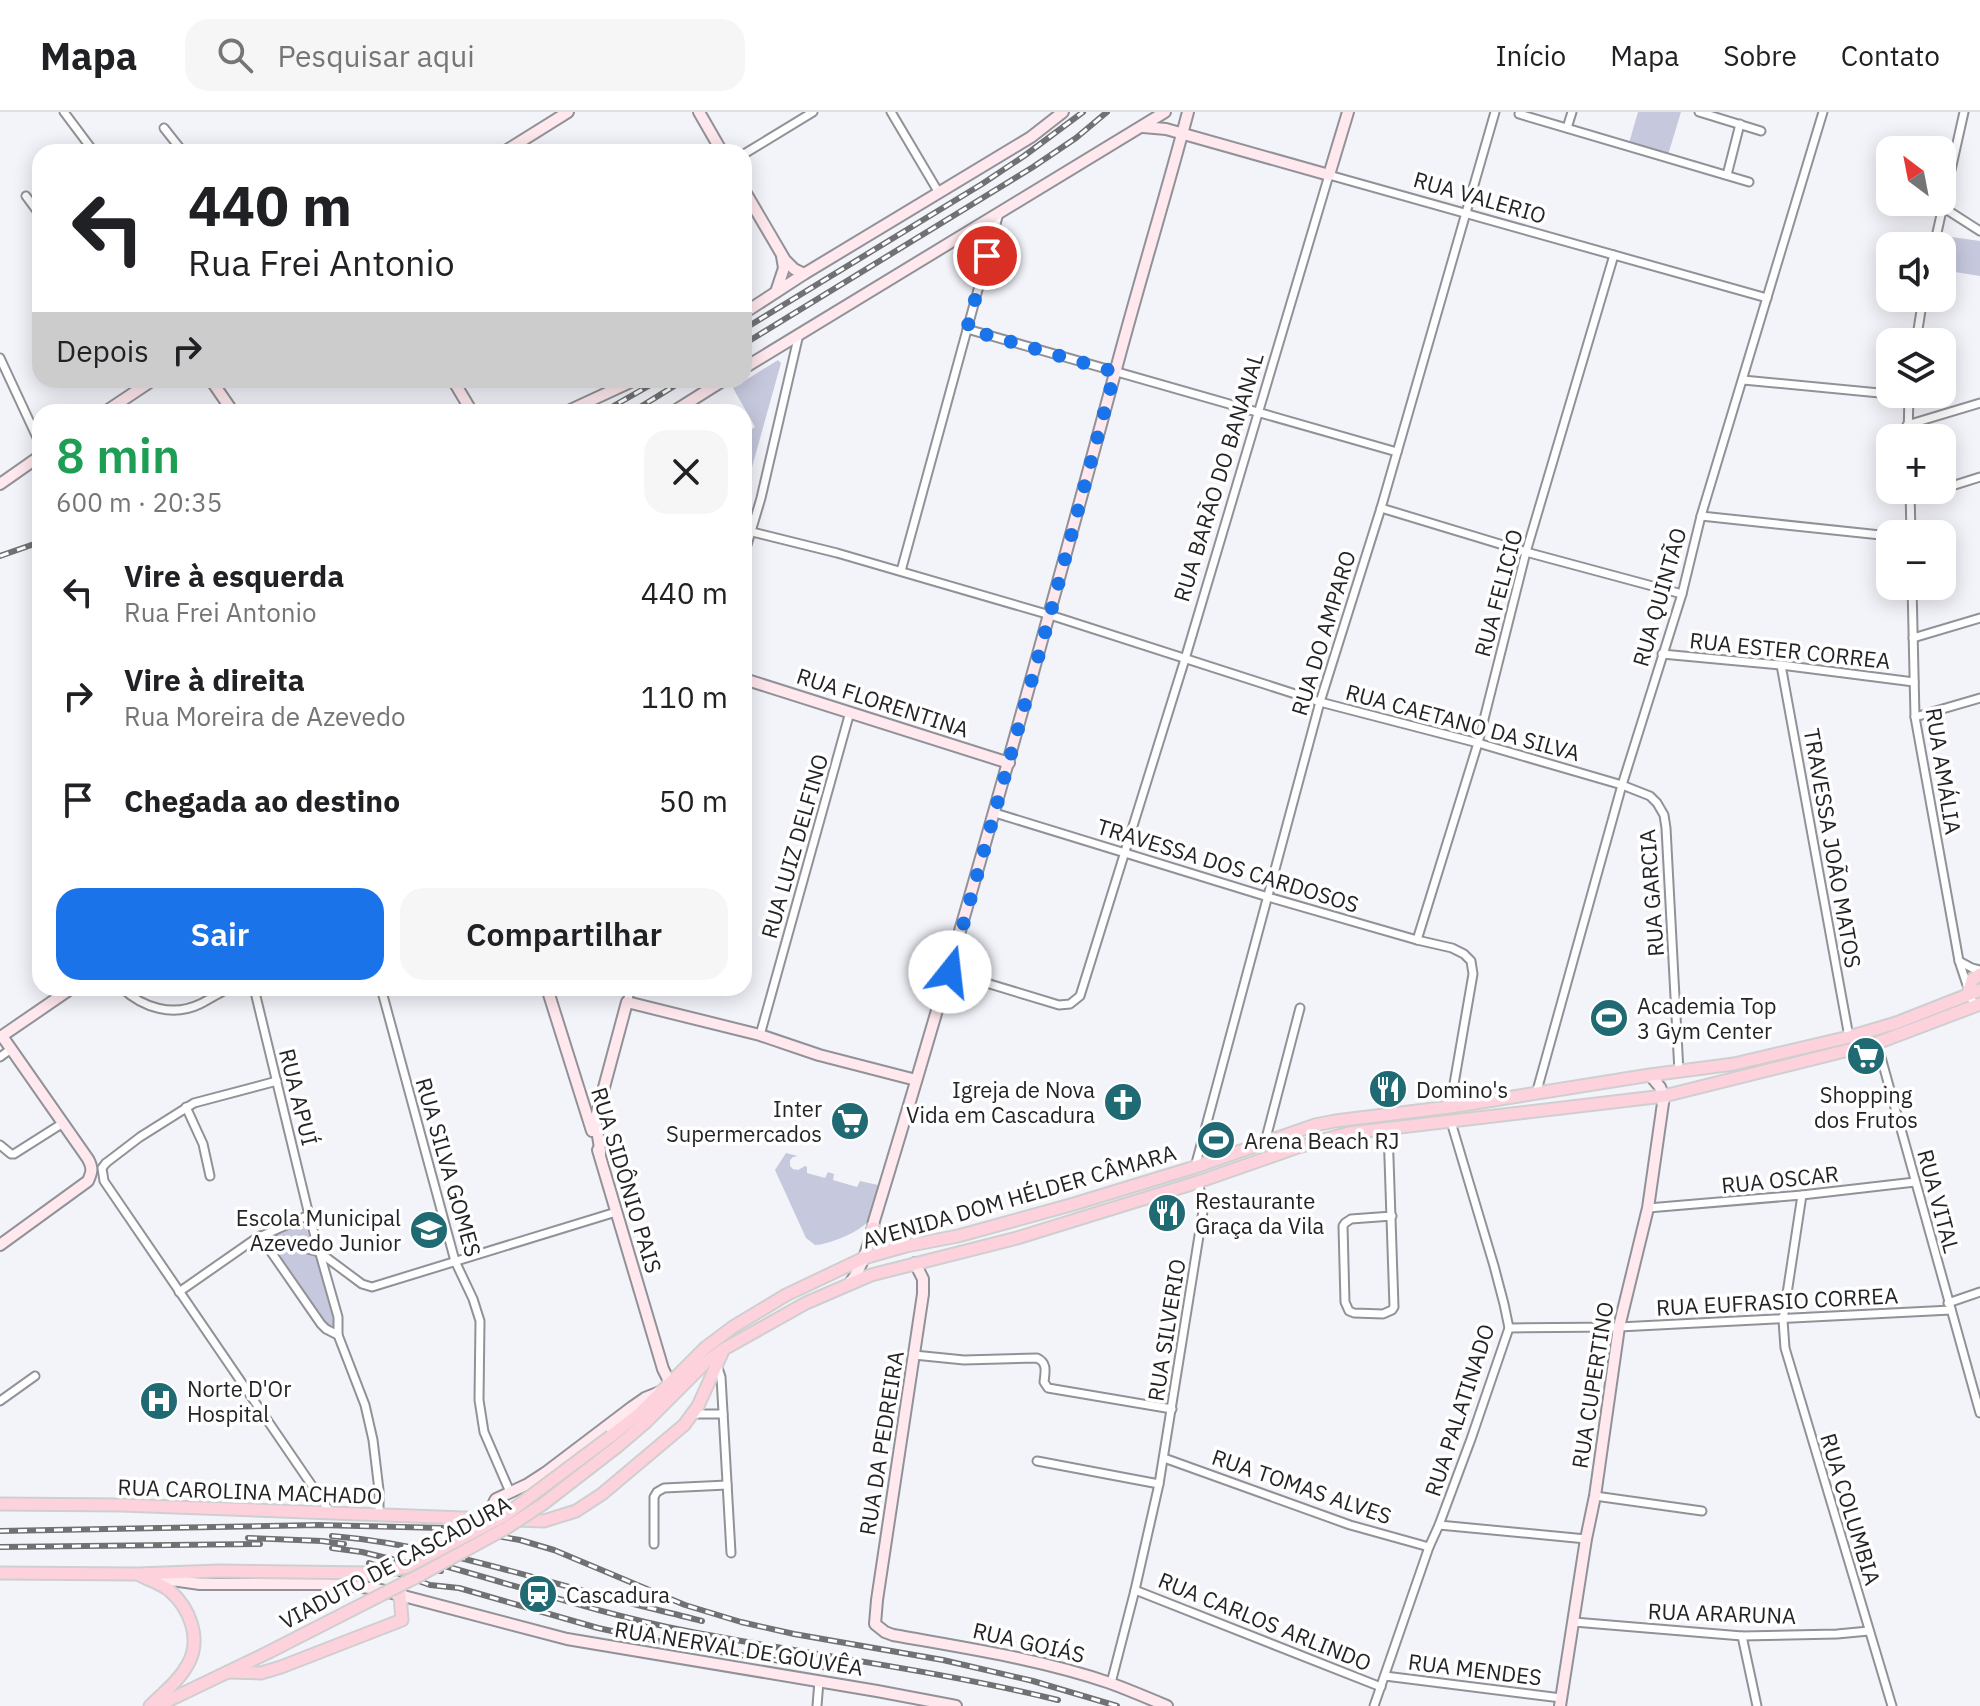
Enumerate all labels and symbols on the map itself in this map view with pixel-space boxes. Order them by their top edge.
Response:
north arrow [1876,136,1956,216]
street label: RUA VALERIO [1410,164,1550,230]
pin [953,222,1021,290]
street label: RUA BARÃO DO BANANAL [1166,349,1270,605]
street label: RUA QUINTÃO [1625,524,1693,670]
street label: RUA FELICIO [1467,526,1529,660]
street label: RUA DO AMPARO [1284,547,1362,719]
street label: RUA ESTER CORREA [1688,625,1892,675]
street label: RUA FLORENTINA [793,661,973,743]
street label: RUA CAETANO DA SILVA [1343,677,1583,767]
street label: RUA AMÁLIA [1920,706,1968,836]
street label: TRAVESSA JOÃO MATOS [1798,726,1868,970]
street label: RUA LUIZ DELFINO [754,750,834,942]
street label: TRAVESSA DOS CARDOSOS [1094,811,1362,919]
street label: RUA GARCIA [1632,828,1670,958]
position arrow [908,930,992,1014]
place label: Academia Top 3 Gym Center [1637,991,1777,1045]
sports icon: Academia Top 3 Gym Center [1588,997,1630,1039]
supermarket icon: Shopping dos Frutos [1845,1035,1887,1077]
street label: RUA APUÍ [273,1046,325,1148]
restaurant icon: Domino's [1367,1068,1409,1110]
street label: RUA SILVA GOMES [410,1074,488,1260]
place label: Igreja de Nova Vida em Cascadura [906,1075,1095,1129]
place label: Domino's [1416,1075,1508,1104]
place label: Shopping dos Frutos [1814,1080,1918,1134]
church icon: Igreja de Nova Vida em Cascadura [1102,1081,1144,1123]
street label: RUA SIDÔNIO PAIS [585,1084,669,1276]
place label: Inter Supermercados [666,1094,822,1148]
supermarket icon: Inter Supermercados [829,1100,871,1142]
sports icon: Arena Beach RJ [1195,1119,1237,1161]
place label: Arena Beach RJ [1244,1126,1399,1155]
street label: AVENIDA DOM HÉLDER CÂMARA [859,1137,1179,1255]
street label: RUA VITAL [1911,1146,1967,1256]
street label: RUA OSCAR [1720,1158,1840,1200]
place label: Restaurante Graça da Vila [1195,1186,1325,1240]
restaurant icon: Restaurante Graça da Vila [1146,1192,1188,1234]
place label: Escola Municipal Azevedo Junior [236,1203,401,1257]
school or university icon: Escola Municipal Azevedo Junior [408,1209,450,1251]
street label: RUA SILVERIO [1140,1257,1192,1403]
street label: RUA EUFRASIO CORREA [1655,1280,1899,1322]
street label: RUA CUPERTINO [1565,1300,1619,1470]
street label: RUA PALATINADO [1417,1320,1501,1500]
street label: RUA DA PEDREIRA [852,1349,910,1537]
place label: Norte D'Or Hospital [187,1374,291,1428]
hospital icon: Norte D'Or Hospital [138,1380,180,1422]
street label: RUA COLUMBIA [1814,1430,1888,1588]
street label: RUA TOMAS ALVES [1208,1442,1396,1530]
street label: RUA CAROLINA MACHADO [117,1472,383,1510]
street label: VIADUTO DE CASCADURA [274,1489,516,1635]
street label: RUA CARLOS ARLINDO [1154,1565,1376,1677]
station icon: Cascadura [517,1573,559,1615]
place label: Cascadura [566,1580,670,1609]
street label: RUA ARARUNA [1647,1596,1797,1630]
street label: RUA NERVAL DE GOUVÊA [613,1614,865,1682]
street label: RUA GOIÁS [970,1615,1088,1669]
street label: RUA MENDES [1407,1646,1543,1692]

